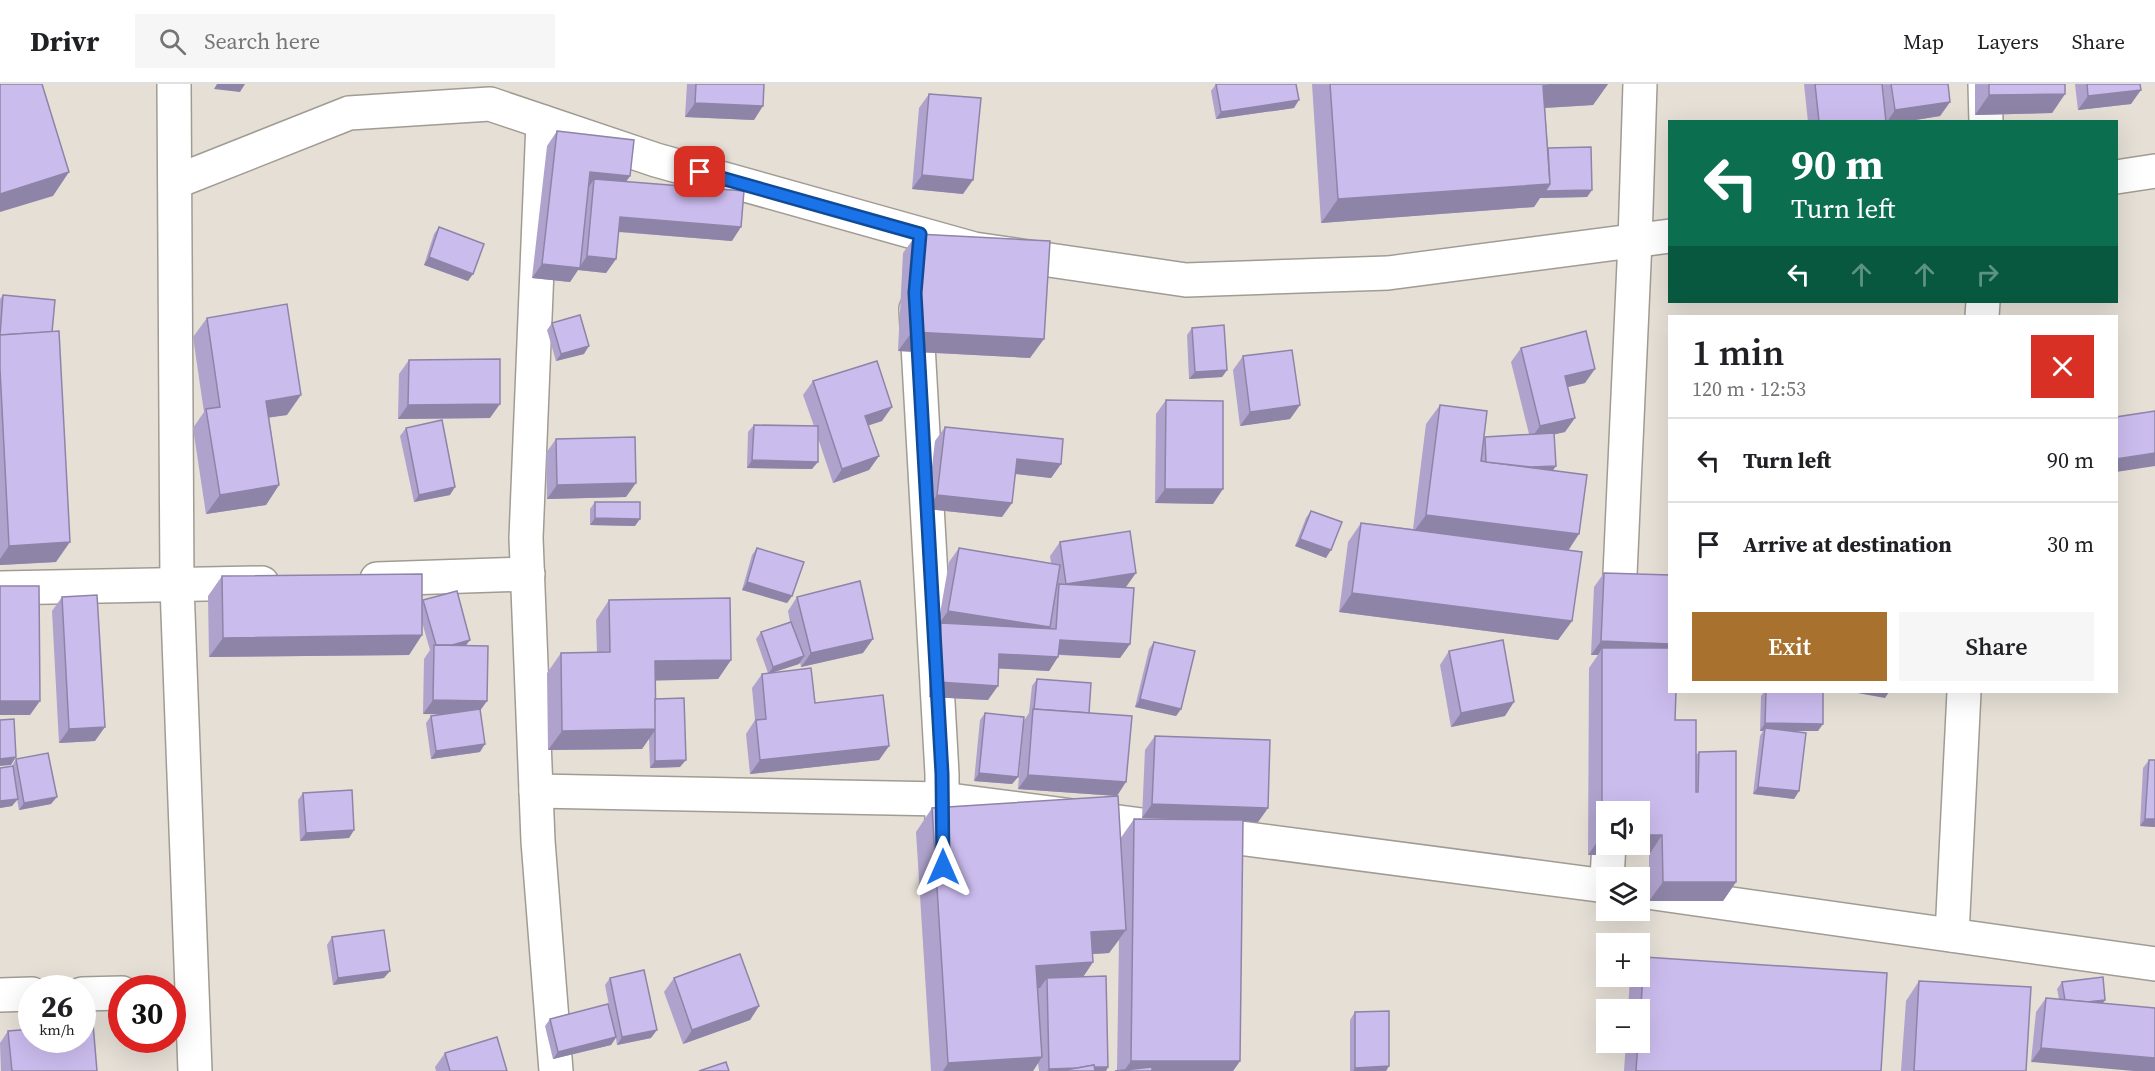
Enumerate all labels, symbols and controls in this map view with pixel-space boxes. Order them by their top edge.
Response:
search box [135,14,555,68]
text: Drivr [30,22,99,60]
icon: search [156,25,189,58]
text: Search here [204,26,320,56]
text: Map [1903,27,1944,56]
text: Layers [1977,27,2039,56]
text: Share [2072,27,2125,56]
text: 90 m [1791,135,1884,193]
icon: left [1692,144,1770,222]
pin [674,146,725,197]
icon: arrive [683,155,716,188]
text: Turn left [1791,190,1895,227]
icon: left [1782,258,1815,291]
icon: ahead [1845,258,1878,291]
icon: ahead [1908,258,1941,291]
icon: right [1971,258,2004,291]
text: 1 min [1692,328,1784,377]
button: close [2031,335,2094,398]
text: 120 m · 12:53 [1692,375,1806,403]
icon: left [1692,444,1725,477]
text: Turn left [1743,445,1831,475]
text: 90 m [2047,445,2094,475]
icon: arrive [1692,528,1725,561]
text: Arrive at destination [1743,529,1952,559]
text: 30 m [2047,529,2094,559]
button: Exit [1692,612,1887,681]
button: Share [1899,612,2094,681]
map controls [1596,801,1650,1053]
button: sound [1596,801,1650,855]
position arrow [911,835,975,899]
button: layers [1596,867,1650,921]
button: + [1596,933,1650,987]
speed limit sign: 30 [108,975,186,1053]
text: 26 [41,986,73,1027]
button: − [1596,999,1650,1053]
text: km/h [39,1019,75,1040]

